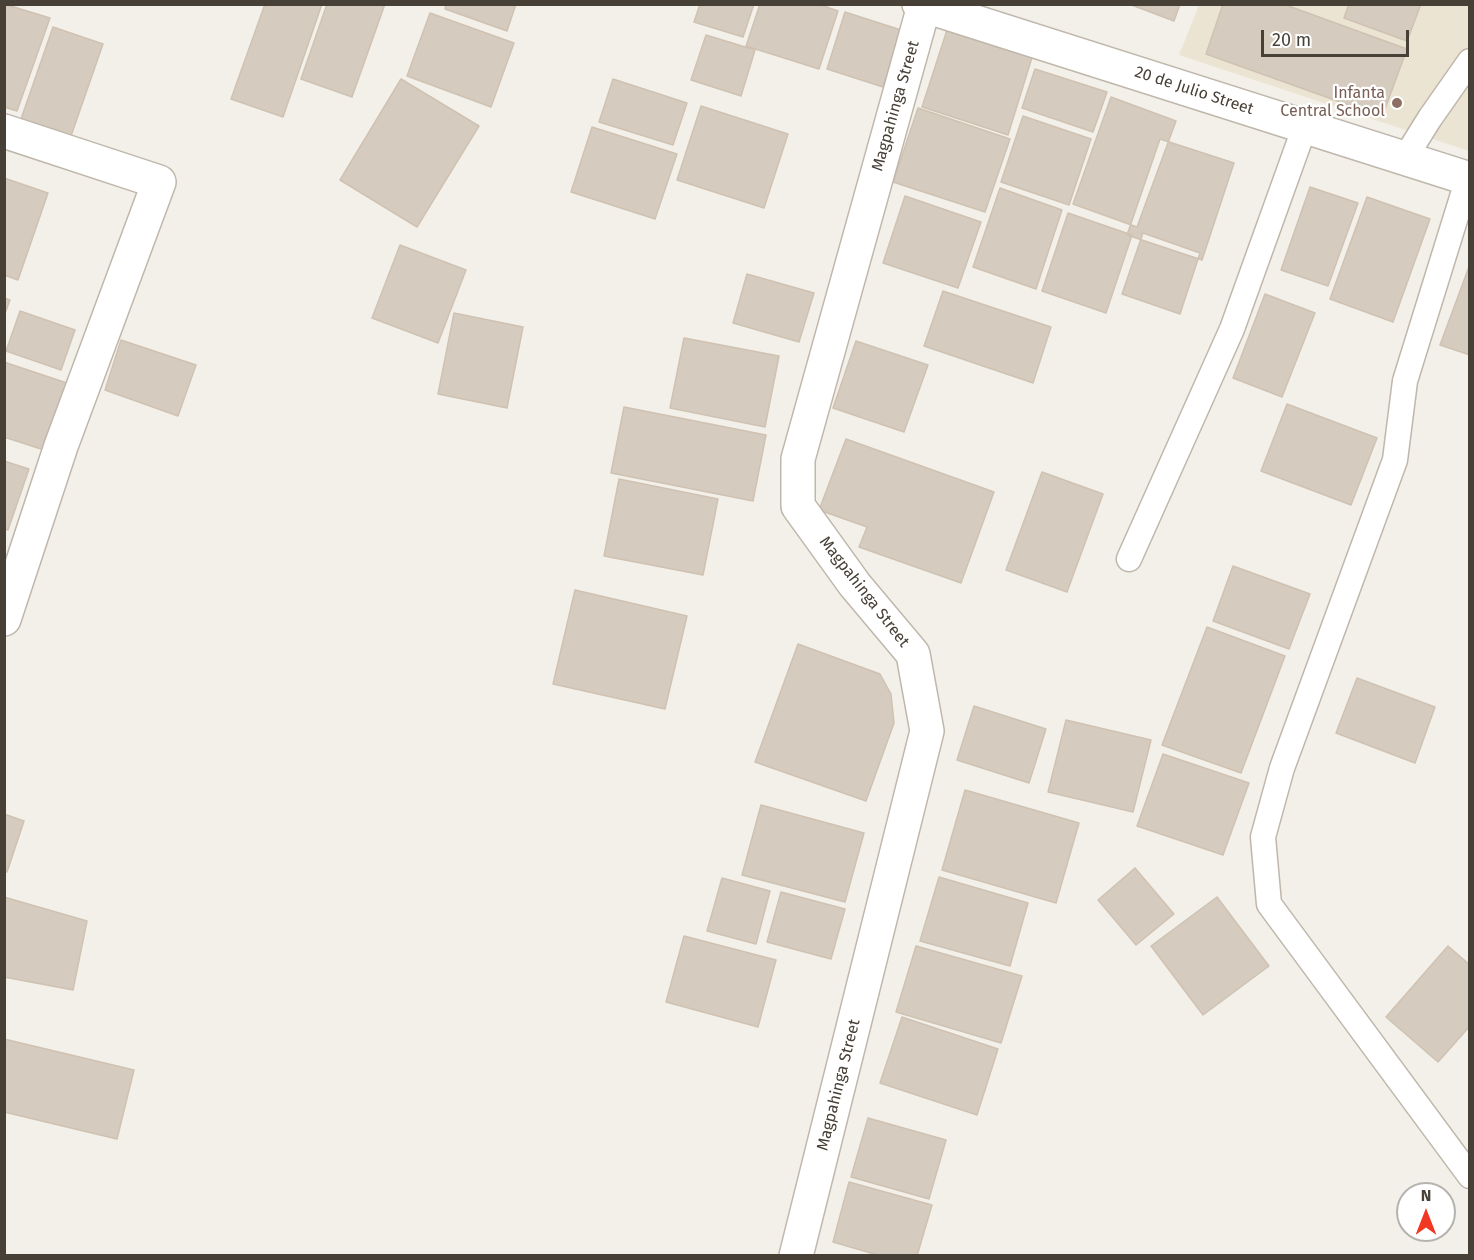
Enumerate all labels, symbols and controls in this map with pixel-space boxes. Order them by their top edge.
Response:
scale bar [1264,18,1412,56]
text: 20 m [1272,29,1311,51]
street label: Magpahinga Street [868,38,924,174]
street label: 20 de Julio Street [1132,63,1256,119]
place label: Infanta Central School [1280,84,1385,122]
marker: Infanta Central School [1390,96,1404,110]
street label: Magpahinga Street [815,533,913,651]
street label: Magpahinga Street [813,1017,865,1153]
north arrow [1396,1182,1456,1242]
text: N [1421,1186,1431,1205]

